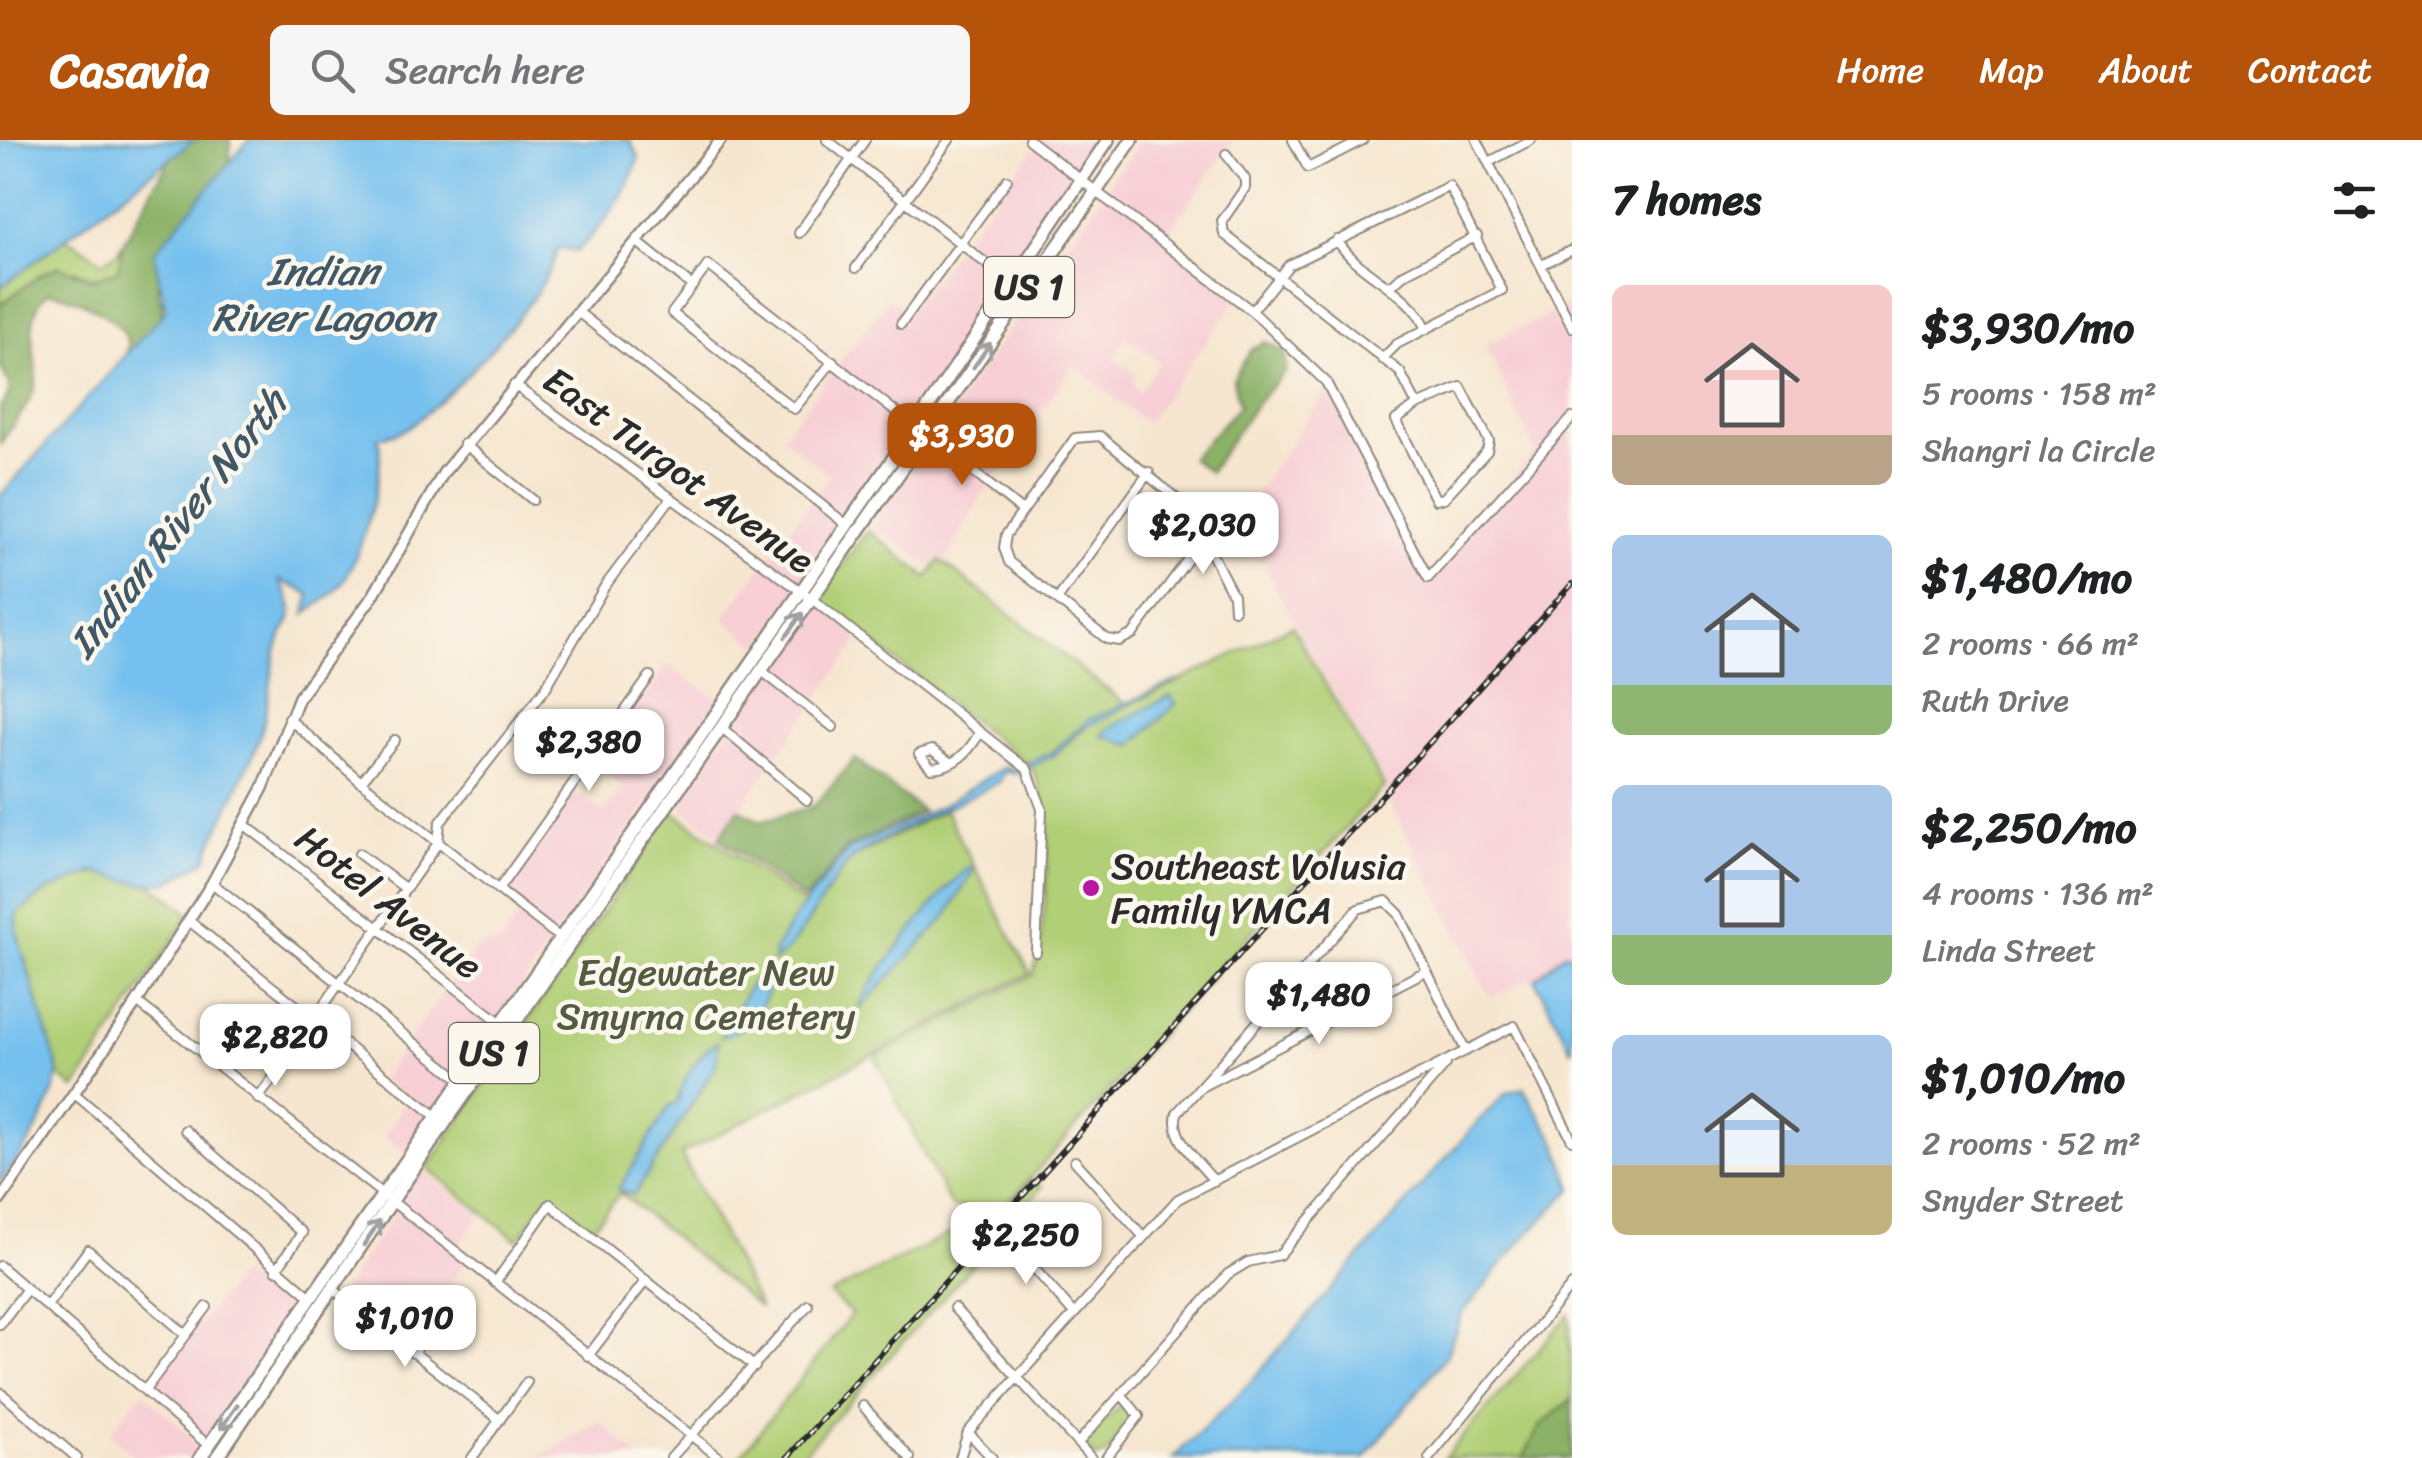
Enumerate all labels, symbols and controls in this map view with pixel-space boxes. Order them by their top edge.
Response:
search box [270,25,970,115]
text: Casavia [50,28,210,113]
text: Search here [385,37,585,104]
text: Home [1837,39,1924,101]
text: Map [1979,39,2044,101]
text: About [2099,39,2193,101]
text: Contact [2248,39,2372,101]
icon: search [305,43,360,98]
text: 7 homes [1612,163,1761,237]
icon: filters [2327,173,2382,228]
water label: Indian River Lagoon [212,236,439,353]
road number: US 1 [984,257,1074,317]
text: $3,930/mo [1922,291,2134,365]
icon: home [1692,325,1812,445]
one-way arrow [971,341,992,369]
street label: East Turgot Avenue [528,348,829,593]
text: 5 rooms · 158 m² [1922,365,2156,422]
water label: Indian River North [48,370,308,675]
pin: $3,930 [881,403,1043,488]
text: $3,930 [909,407,1015,464]
text: Shangri la Circle [1922,422,2156,479]
pin: $2,030 [1122,492,1284,577]
text: $2,030 [1150,496,1256,553]
text: $1,480/mo [1922,541,2132,615]
icon: home [1692,575,1812,695]
one-way arrow [783,612,804,640]
text: 2 rooms · 66 m² [1922,615,2139,672]
text: Ruth Drive [1922,672,2069,729]
pin: $2,380 [508,709,670,794]
text: $2,380 [536,713,642,770]
text: $2,250/mo [1922,791,2137,865]
street label: Hotel Avenue [280,807,498,998]
icon: home [1692,825,1812,945]
place label: Southeast Volusia Family YMCA [1111,833,1406,944]
text: 4 rooms · 136 m² [1922,865,2154,922]
marker: Southeast Volusia Family YMCA [1080,877,1102,899]
text: Linda Street [1922,922,2096,979]
park label: Edgewater New Smyrna Cemetery [557,939,856,1050]
pin: $1,480 [1238,962,1400,1047]
text: $1,480 [1267,966,1371,1023]
pin: $2,820 [194,1004,356,1089]
text: $2,820 [222,1008,328,1065]
road number: US 1 [449,1023,539,1083]
text: $1,010/mo [1922,1041,2125,1115]
icon: home [1692,1075,1812,1195]
text: 2 rooms · 52 m² [1922,1115,2141,1172]
text: Snyder Street [1922,1172,2124,1229]
pin: $2,250 [945,1202,1107,1287]
text: $2,250 [973,1206,1079,1263]
one-way arrow [361,1220,382,1248]
pin: $1,010 [324,1285,486,1370]
text: $1,010 [356,1289,454,1346]
one-way arrow [219,1403,240,1431]

